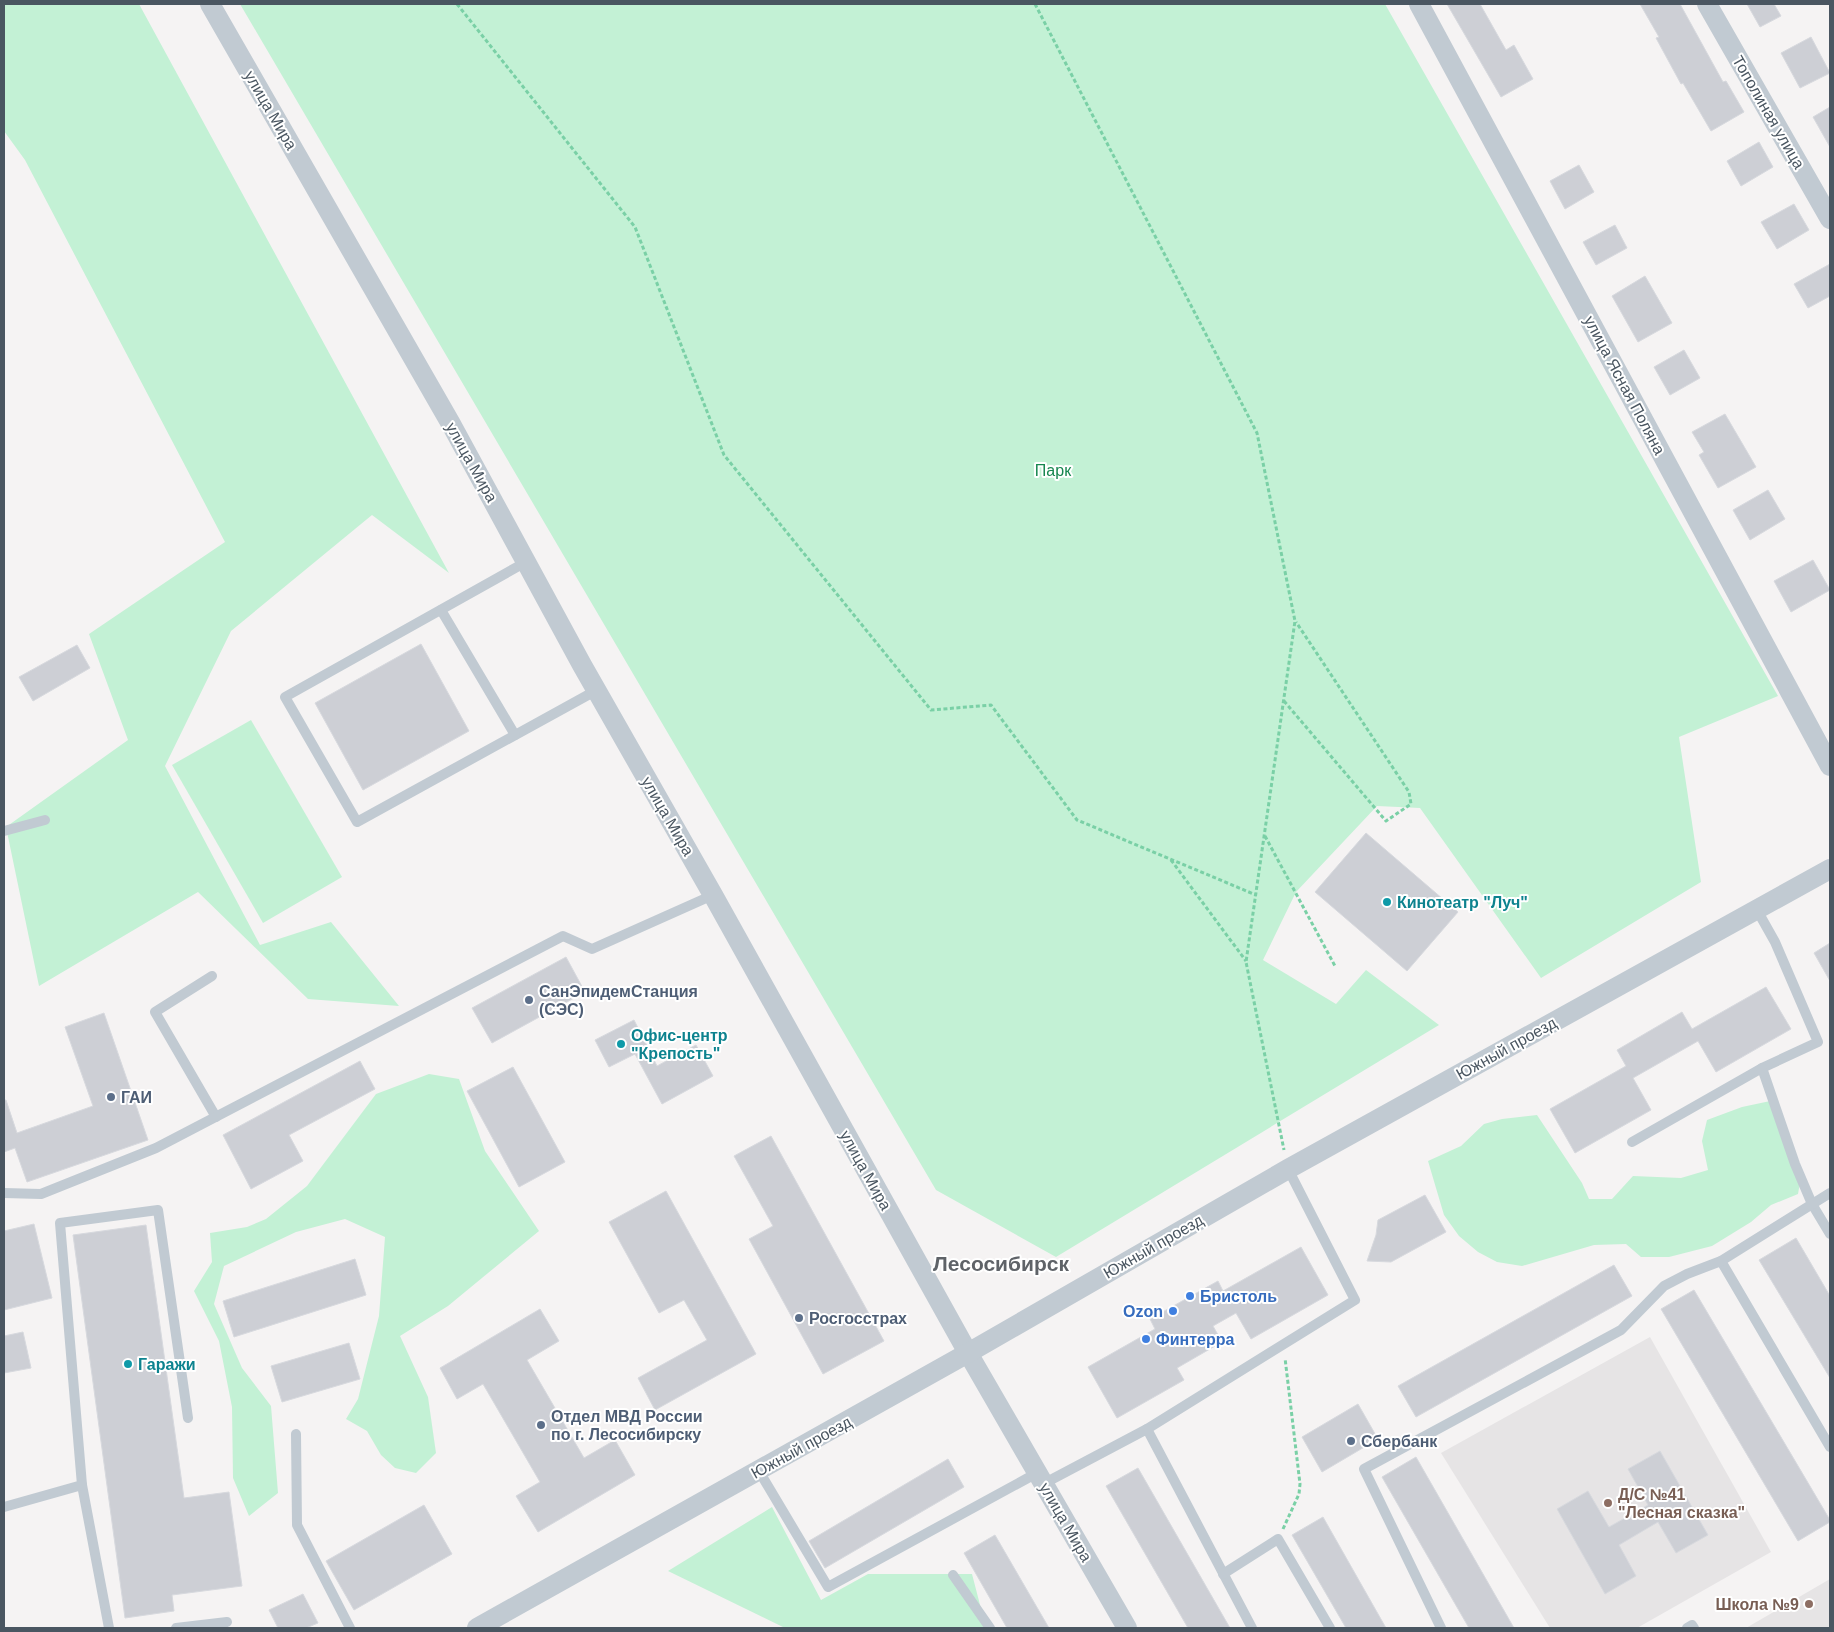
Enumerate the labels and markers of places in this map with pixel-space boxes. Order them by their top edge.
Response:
place label: Кинотеатр "Луч" [1397,894,1528,911]
marker: Кинотеатр "Луч" [1381,896,1393,908]
place label: СанЭпидемСтанция (СЭС) [539,983,698,1018]
marker: СанЭпидемСтанция (СЭС) [523,994,535,1006]
place label: Офис-центр "Крепость" [631,1027,728,1062]
marker: Офис-центр "Крепость" [615,1038,627,1050]
place label: ГАИ [121,1089,152,1106]
marker: ГАИ [105,1091,117,1103]
place label: Бристоль [1200,1288,1277,1305]
marker: Бристоль [1184,1290,1196,1302]
place label: Ozon [1123,1303,1163,1320]
marker: Ozon [1167,1305,1179,1317]
place label: Росгосстрах [809,1310,907,1327]
marker: Росгосстрах [793,1312,805,1324]
place label: Финтерра [1156,1331,1234,1348]
marker: Финтерра [1140,1333,1152,1345]
place label: Гаражи [138,1356,196,1373]
marker: Гаражи [122,1358,134,1370]
place label: Отдел МВД России по г. Лесосибирску [551,1408,703,1443]
marker: Отдел МВД России по г. Лесосибирску [535,1419,547,1431]
place label: Сбербанк [1361,1433,1438,1450]
marker: Сбербанк [1345,1435,1357,1447]
place label: Д/С №41 "Лесная сказка" [1618,1486,1745,1521]
marker: Д/С №41 "Лесная сказка" [1602,1497,1614,1509]
place label: Школа №9 [1716,1596,1799,1613]
marker: Школа №9 [1803,1598,1815,1610]

